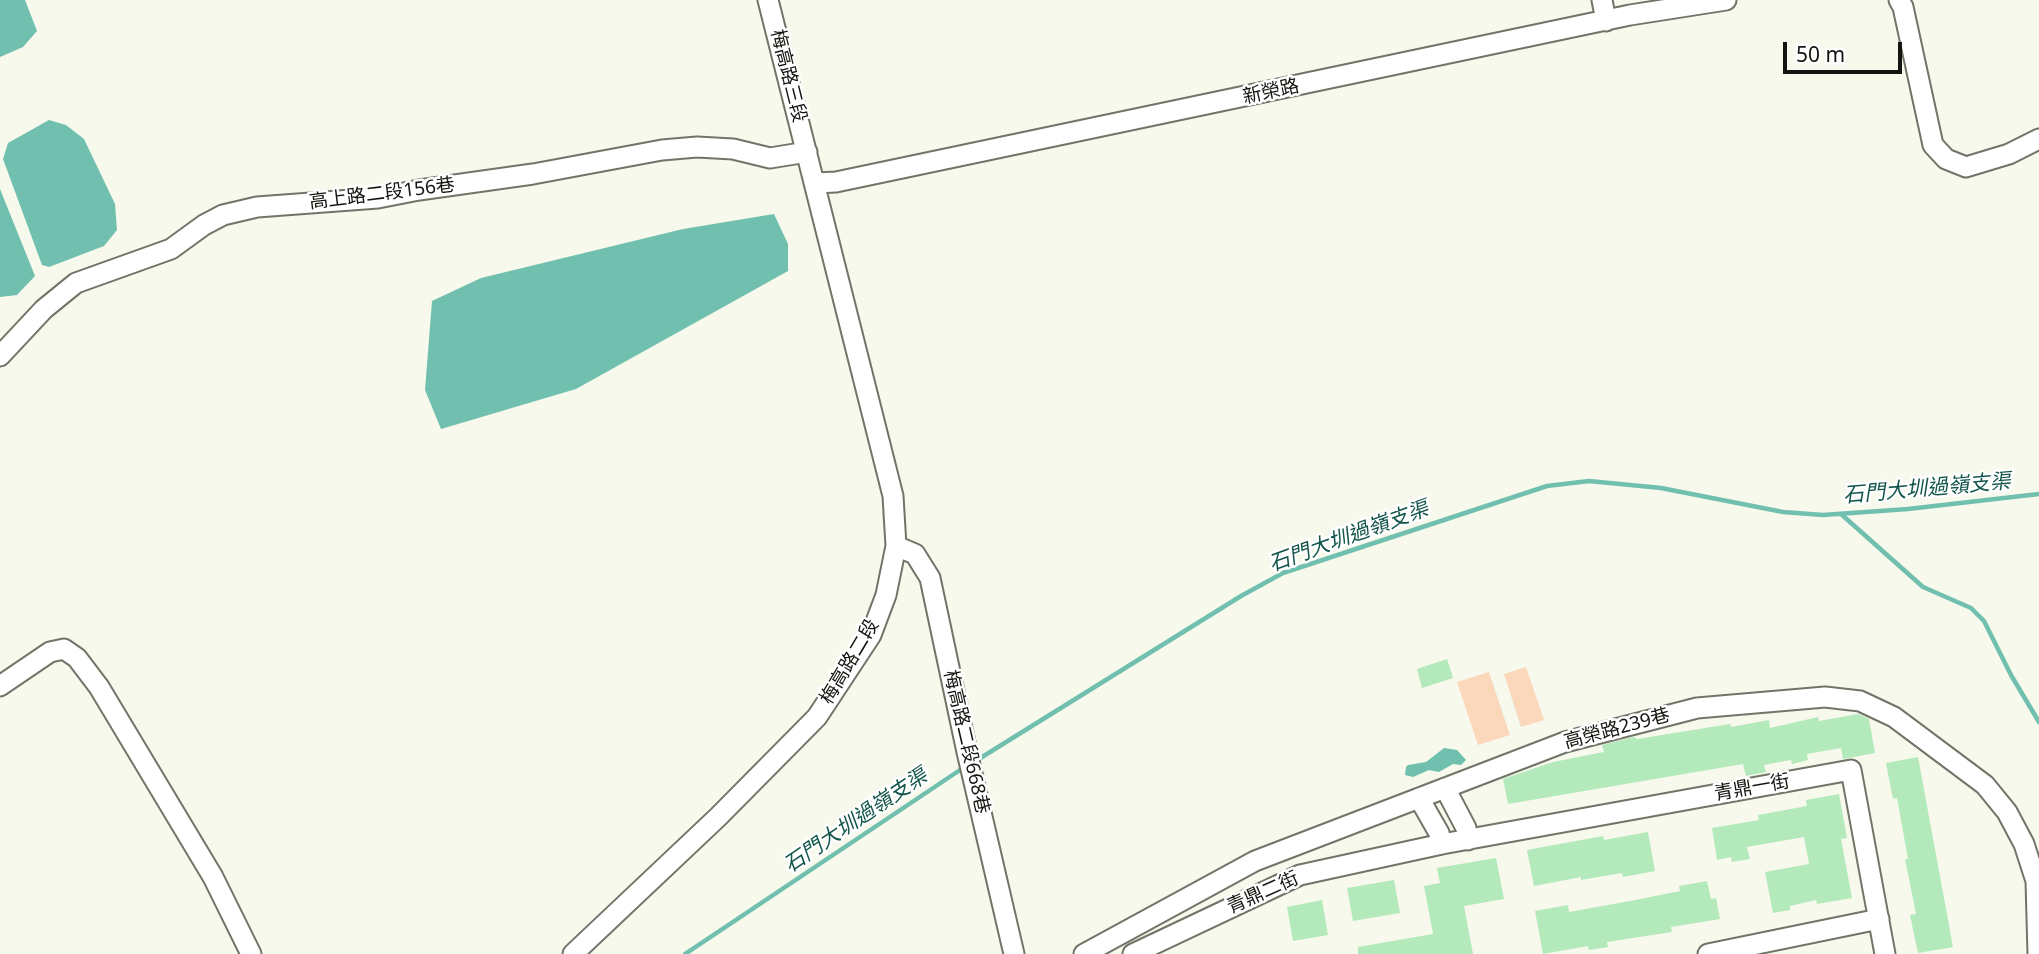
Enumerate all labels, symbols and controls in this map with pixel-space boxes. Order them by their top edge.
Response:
street label: 梅高路三段 [765,27,811,125]
scale bar [1787,28,1906,72]
text: 50 m [1796,40,1845,68]
street label: 新榮路 [1241,75,1301,109]
street label: 高上路二段156巷 [308,174,456,214]
water label: 石門大圳過嶺支渠 [1842,469,2012,509]
water label: 石門大圳過嶺支渠 [1266,496,1432,578]
street label: 梅高路二段 [816,615,884,709]
street label: 梅高路二段668巷 [938,668,994,816]
street label: 高榮路239巷 [1562,704,1672,754]
water label: 石門大圳過嶺支渠 [779,764,933,878]
street label: 青鼎一街 [1713,770,1791,806]
street label: 青鼎二街 [1224,867,1302,919]

